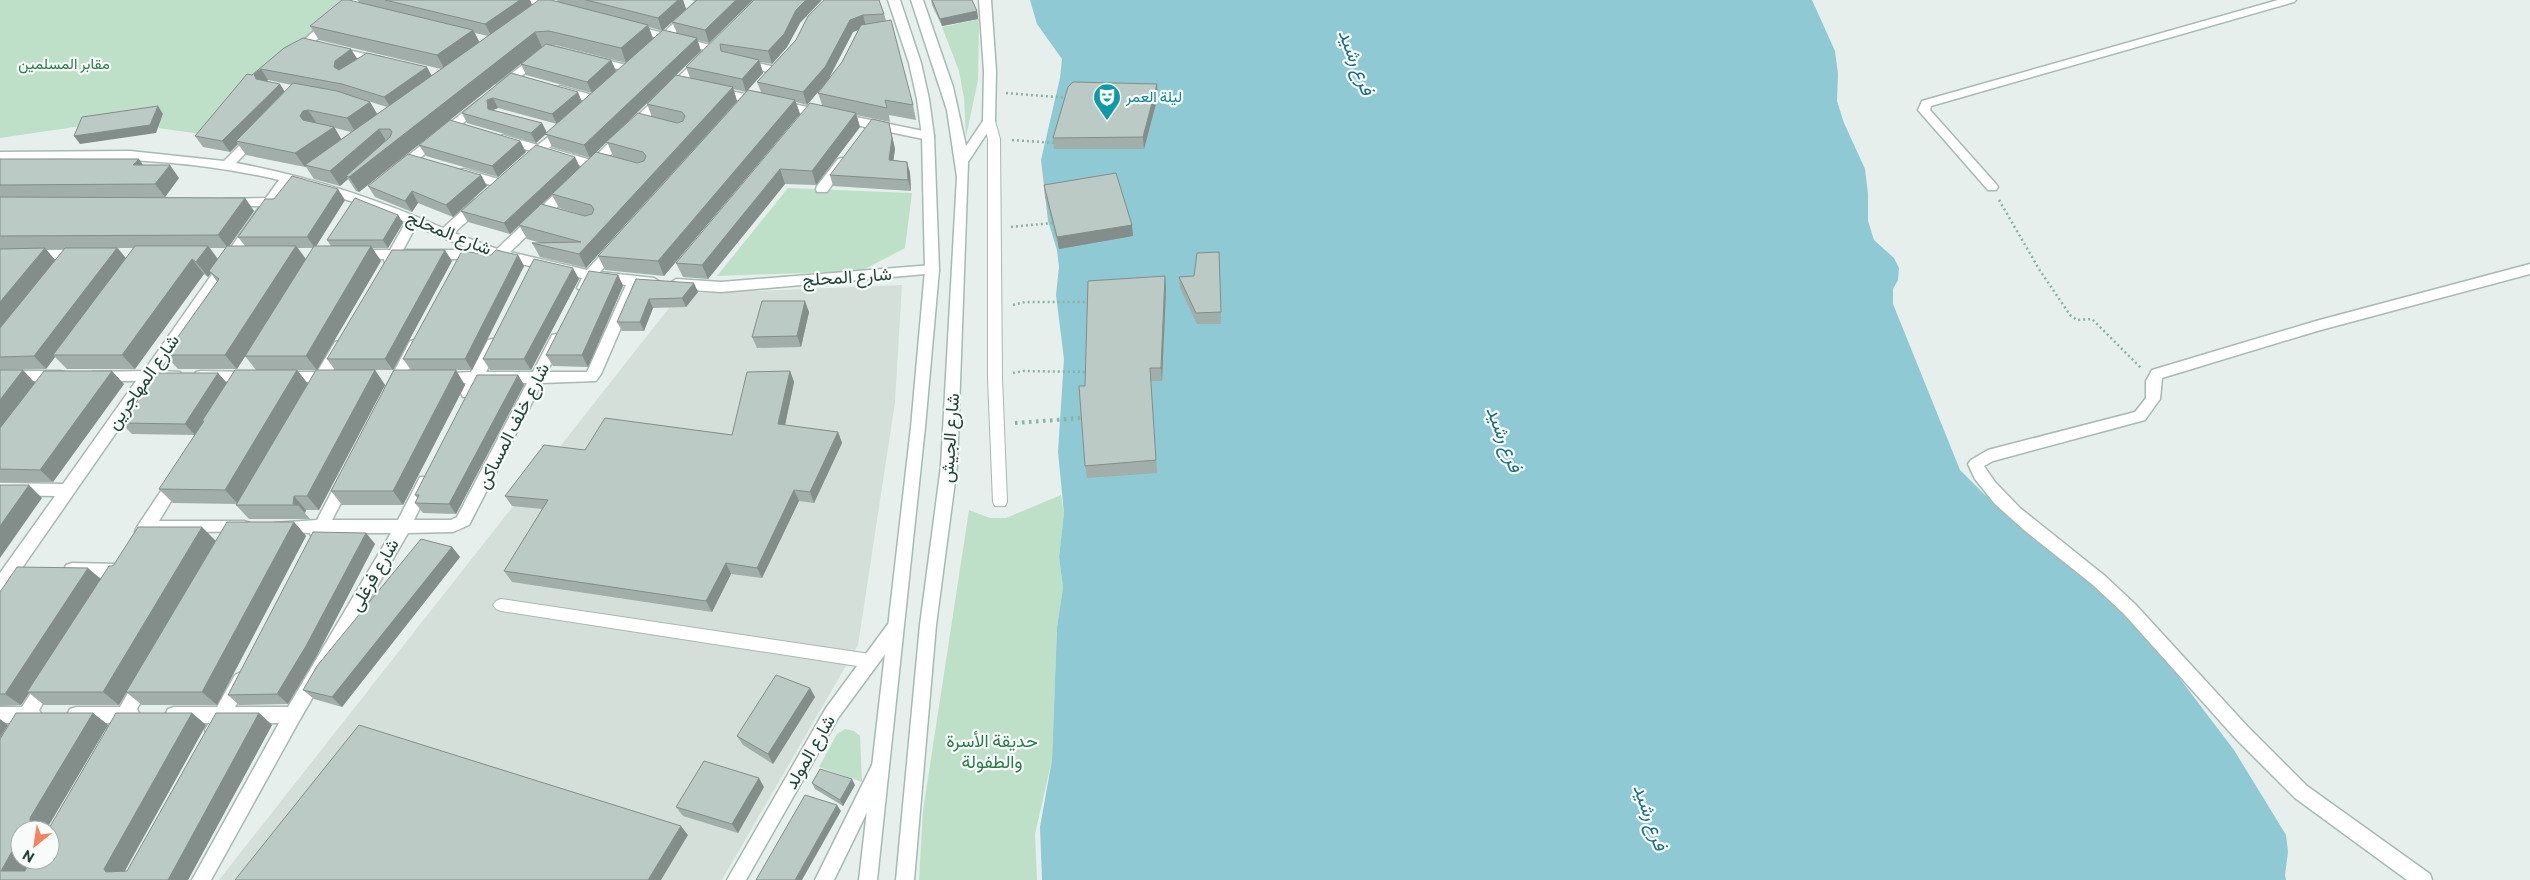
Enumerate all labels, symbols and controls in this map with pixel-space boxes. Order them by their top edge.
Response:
water label: فرع رشيد [1332,26,1381,100]
park label: مقابر المسلمين [18,54,110,74]
theatre icon: ليلة العمر [1092,82,1122,121]
place label: ليلة العمر [1125,87,1182,106]
street label: شارع المحلج [403,205,495,261]
street label: شارع المحلج [801,262,893,292]
street label: شارع المهاجرين [101,330,185,434]
street label: شارع خلف المساكن [471,359,555,493]
street label: شارع الجيش [935,392,965,484]
water label: فرع رشيد [1480,403,1529,477]
street label: شارع فرغلى [344,534,404,616]
street label: شارع المولد [779,710,841,794]
park label: حديقة الأسرة والطفولة [946,729,1038,773]
water label: فرع رشيد [1627,781,1674,855]
north arrow [10,820,60,870]
text: N [19,847,37,867]

